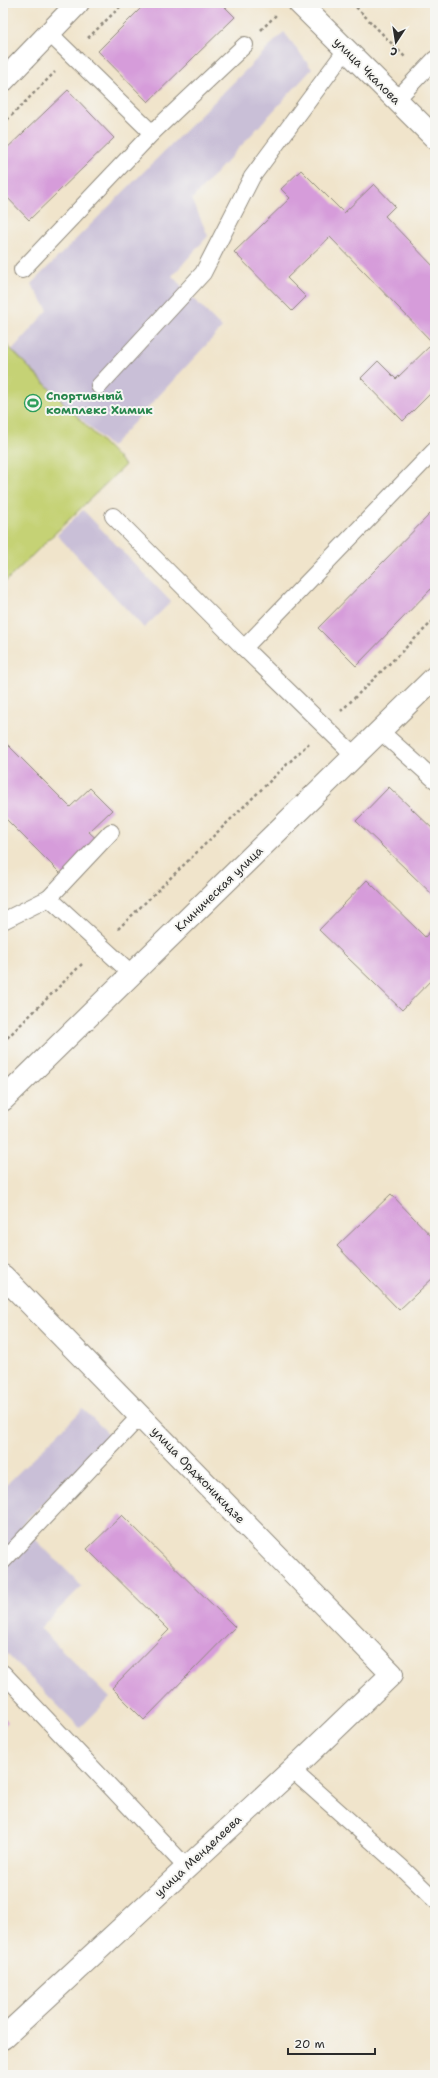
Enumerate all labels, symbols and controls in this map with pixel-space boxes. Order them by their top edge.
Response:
north arrow [376,22,416,62]
street label: улица Чкалова [330,34,404,108]
text: С [389,43,399,59]
place label: Спортивный комплекс Химик [46,388,153,418]
sports icon: Спортивный комплекс Химик [23,393,43,413]
street label: Клиническая улица [172,843,267,935]
street label: улица Орджоникидзе [148,1423,249,1527]
street label: улица Менделеева [151,1811,245,1901]
scale bar [288,2030,375,2056]
text: 20 m [294,2036,325,2052]

